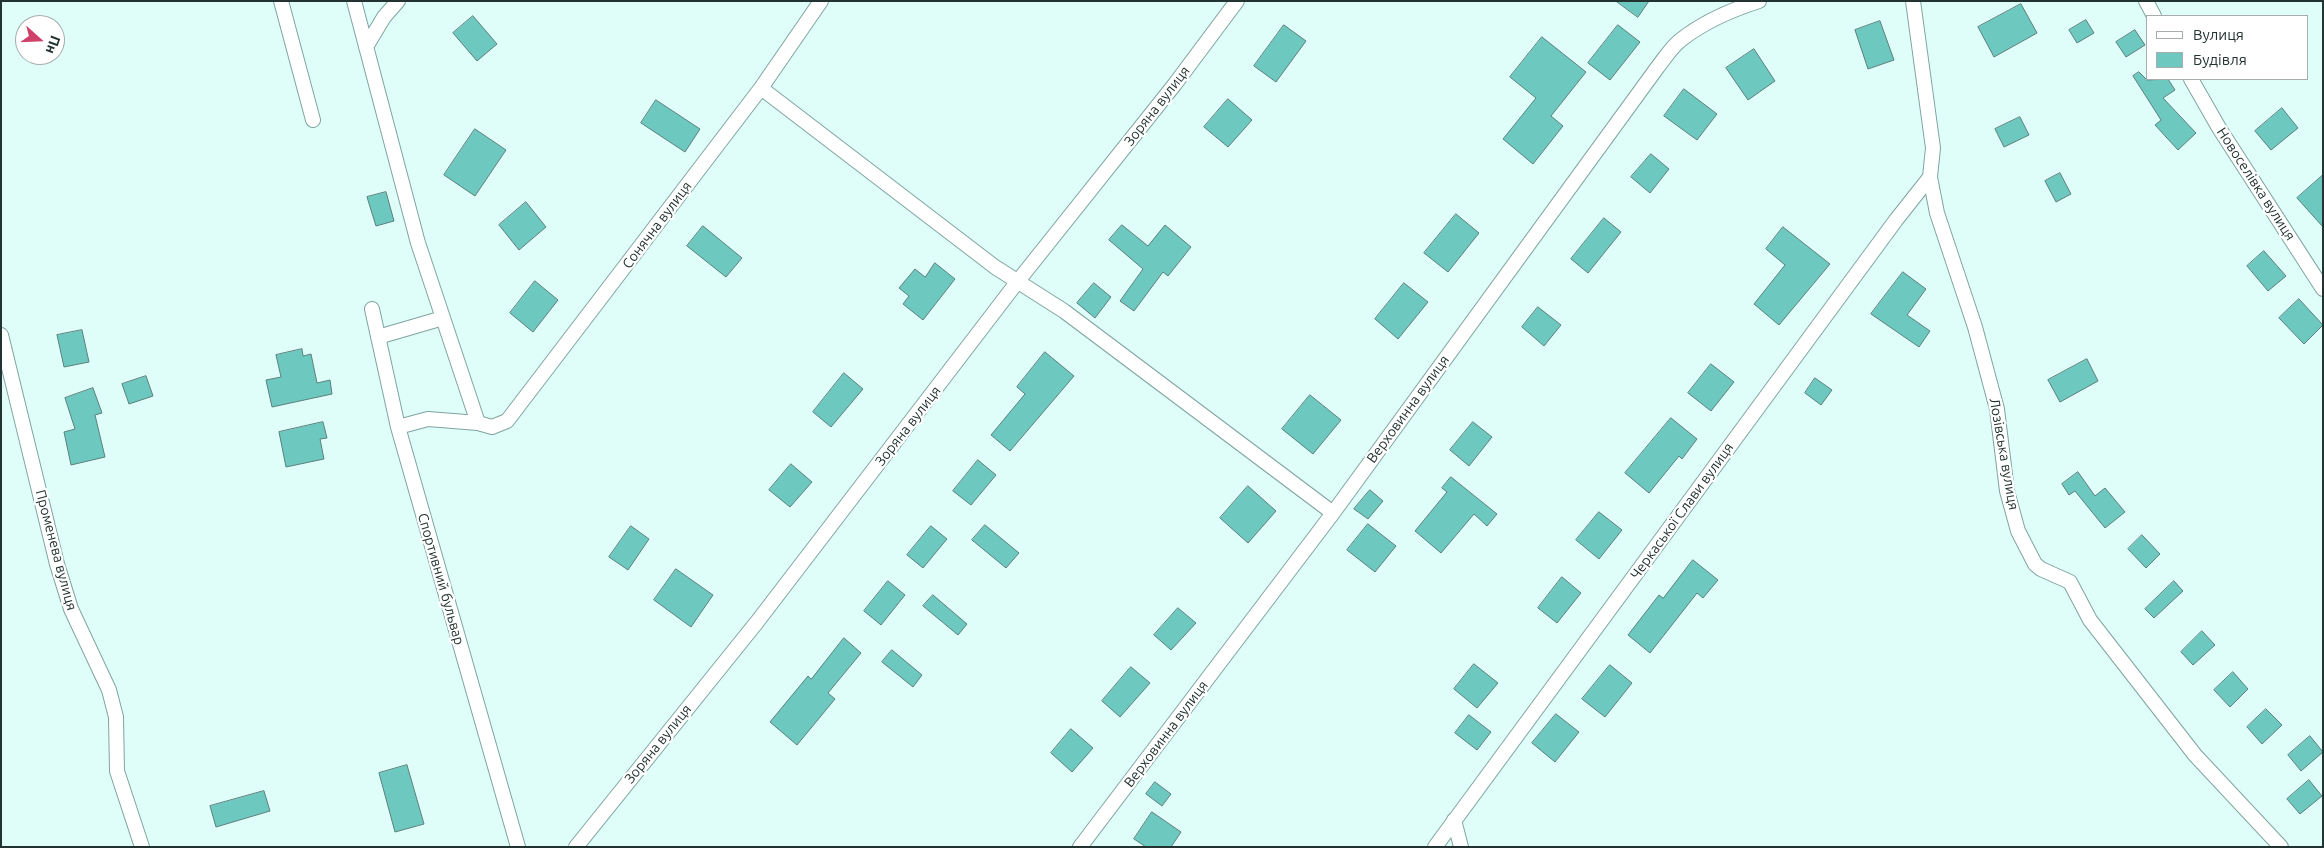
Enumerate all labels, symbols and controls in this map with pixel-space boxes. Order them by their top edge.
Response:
north arrow [15,15,65,65]
legend [2146,15,2309,80]
text: Вулиця [2193,26,2244,43]
text: Пн [43,33,64,56]
text: Будівля [2193,51,2247,68]
street label: Зоряна вулиця [1121,63,1193,149]
street label: Новоселівка вулиця [2213,124,2299,244]
street label: Сонячна вулиця [619,178,695,272]
street label: Верховинна вулиця [1363,352,1453,466]
street label: Зоряна вулиця [872,383,944,469]
street label: Лозівська вулиця [1986,397,2022,511]
street label: Черкаської Слави вулиця [1627,440,1737,582]
street label: Променева вулиця [32,488,80,612]
street label: Спортивний бульвар [414,511,468,647]
street label: Верховинна вулиця [1120,677,1212,791]
street label: Зоряна вулиця [621,701,695,787]

